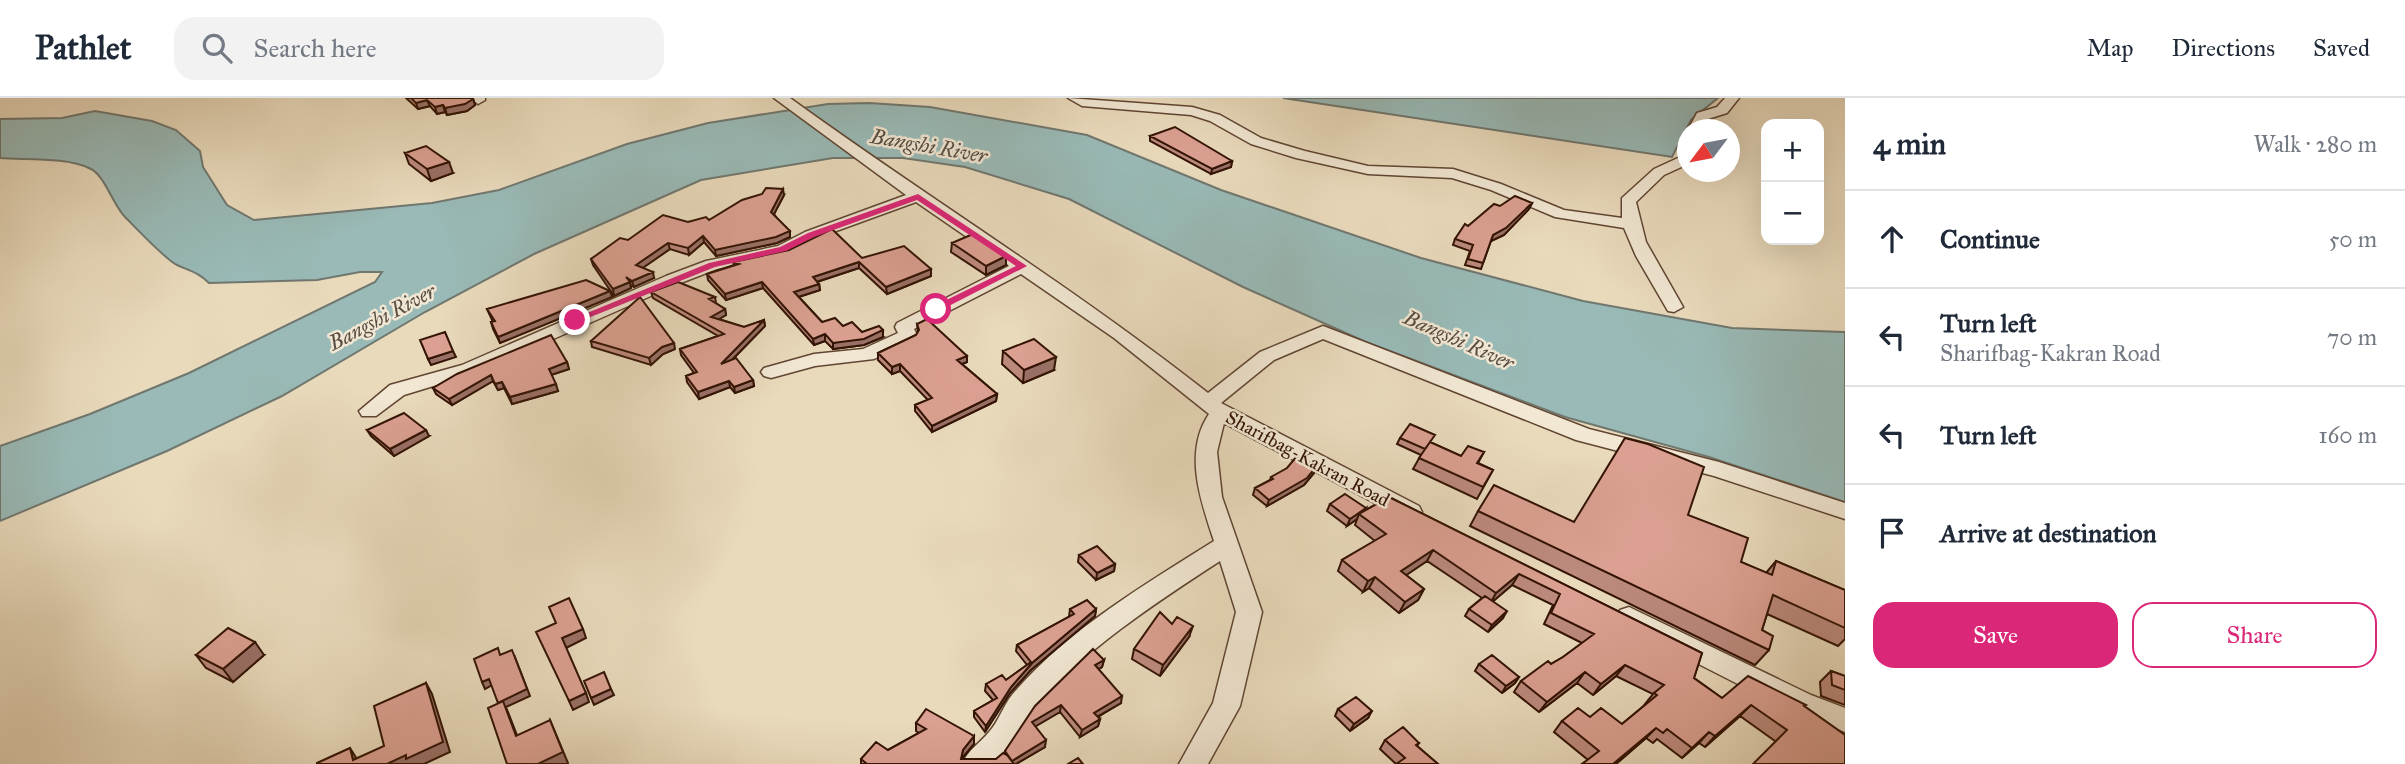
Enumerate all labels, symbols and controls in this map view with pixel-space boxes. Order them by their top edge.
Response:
search box [174,17,664,80]
text: Pathlet [35,28,132,68]
icon: search [198,29,236,67]
text: Search here [254,32,377,64]
text: Map [2087,33,2134,63]
text: Directions [2172,33,2275,63]
text: Saved [2313,33,2370,63]
north arrow [1677,119,1740,182]
map controls [1761,119,1824,245]
button: + [1761,119,1824,182]
water label: Bangshi River [868,123,990,169]
text: 4 min [1873,126,1946,162]
text: Walk · 280 m [2253,130,2377,158]
button: − [1761,182,1824,245]
icon: ahead [1873,220,1911,258]
text: Continue [1940,223,2040,255]
text: 50 m [2329,225,2377,253]
water label: Bangshi River [323,277,441,357]
route start [920,293,951,324]
route end [559,304,590,335]
water label: Bangshi River [1399,304,1519,376]
text: Turn left [1940,307,2036,339]
icon: left [1873,318,1911,356]
text: 70 m [2327,323,2377,351]
text: Sharifbag-Kakran Road [1940,339,2161,367]
street label: Sharifbag-Kakran Road [1221,405,1394,513]
icon: left [1873,416,1911,454]
text: Turn left [1940,419,2036,451]
text: 160 m [2319,421,2377,449]
icon: arrive [1873,514,1911,552]
text: Arrive at destination [1940,517,2157,549]
button: Save [1873,602,2118,668]
button: Share [2132,602,2377,668]

